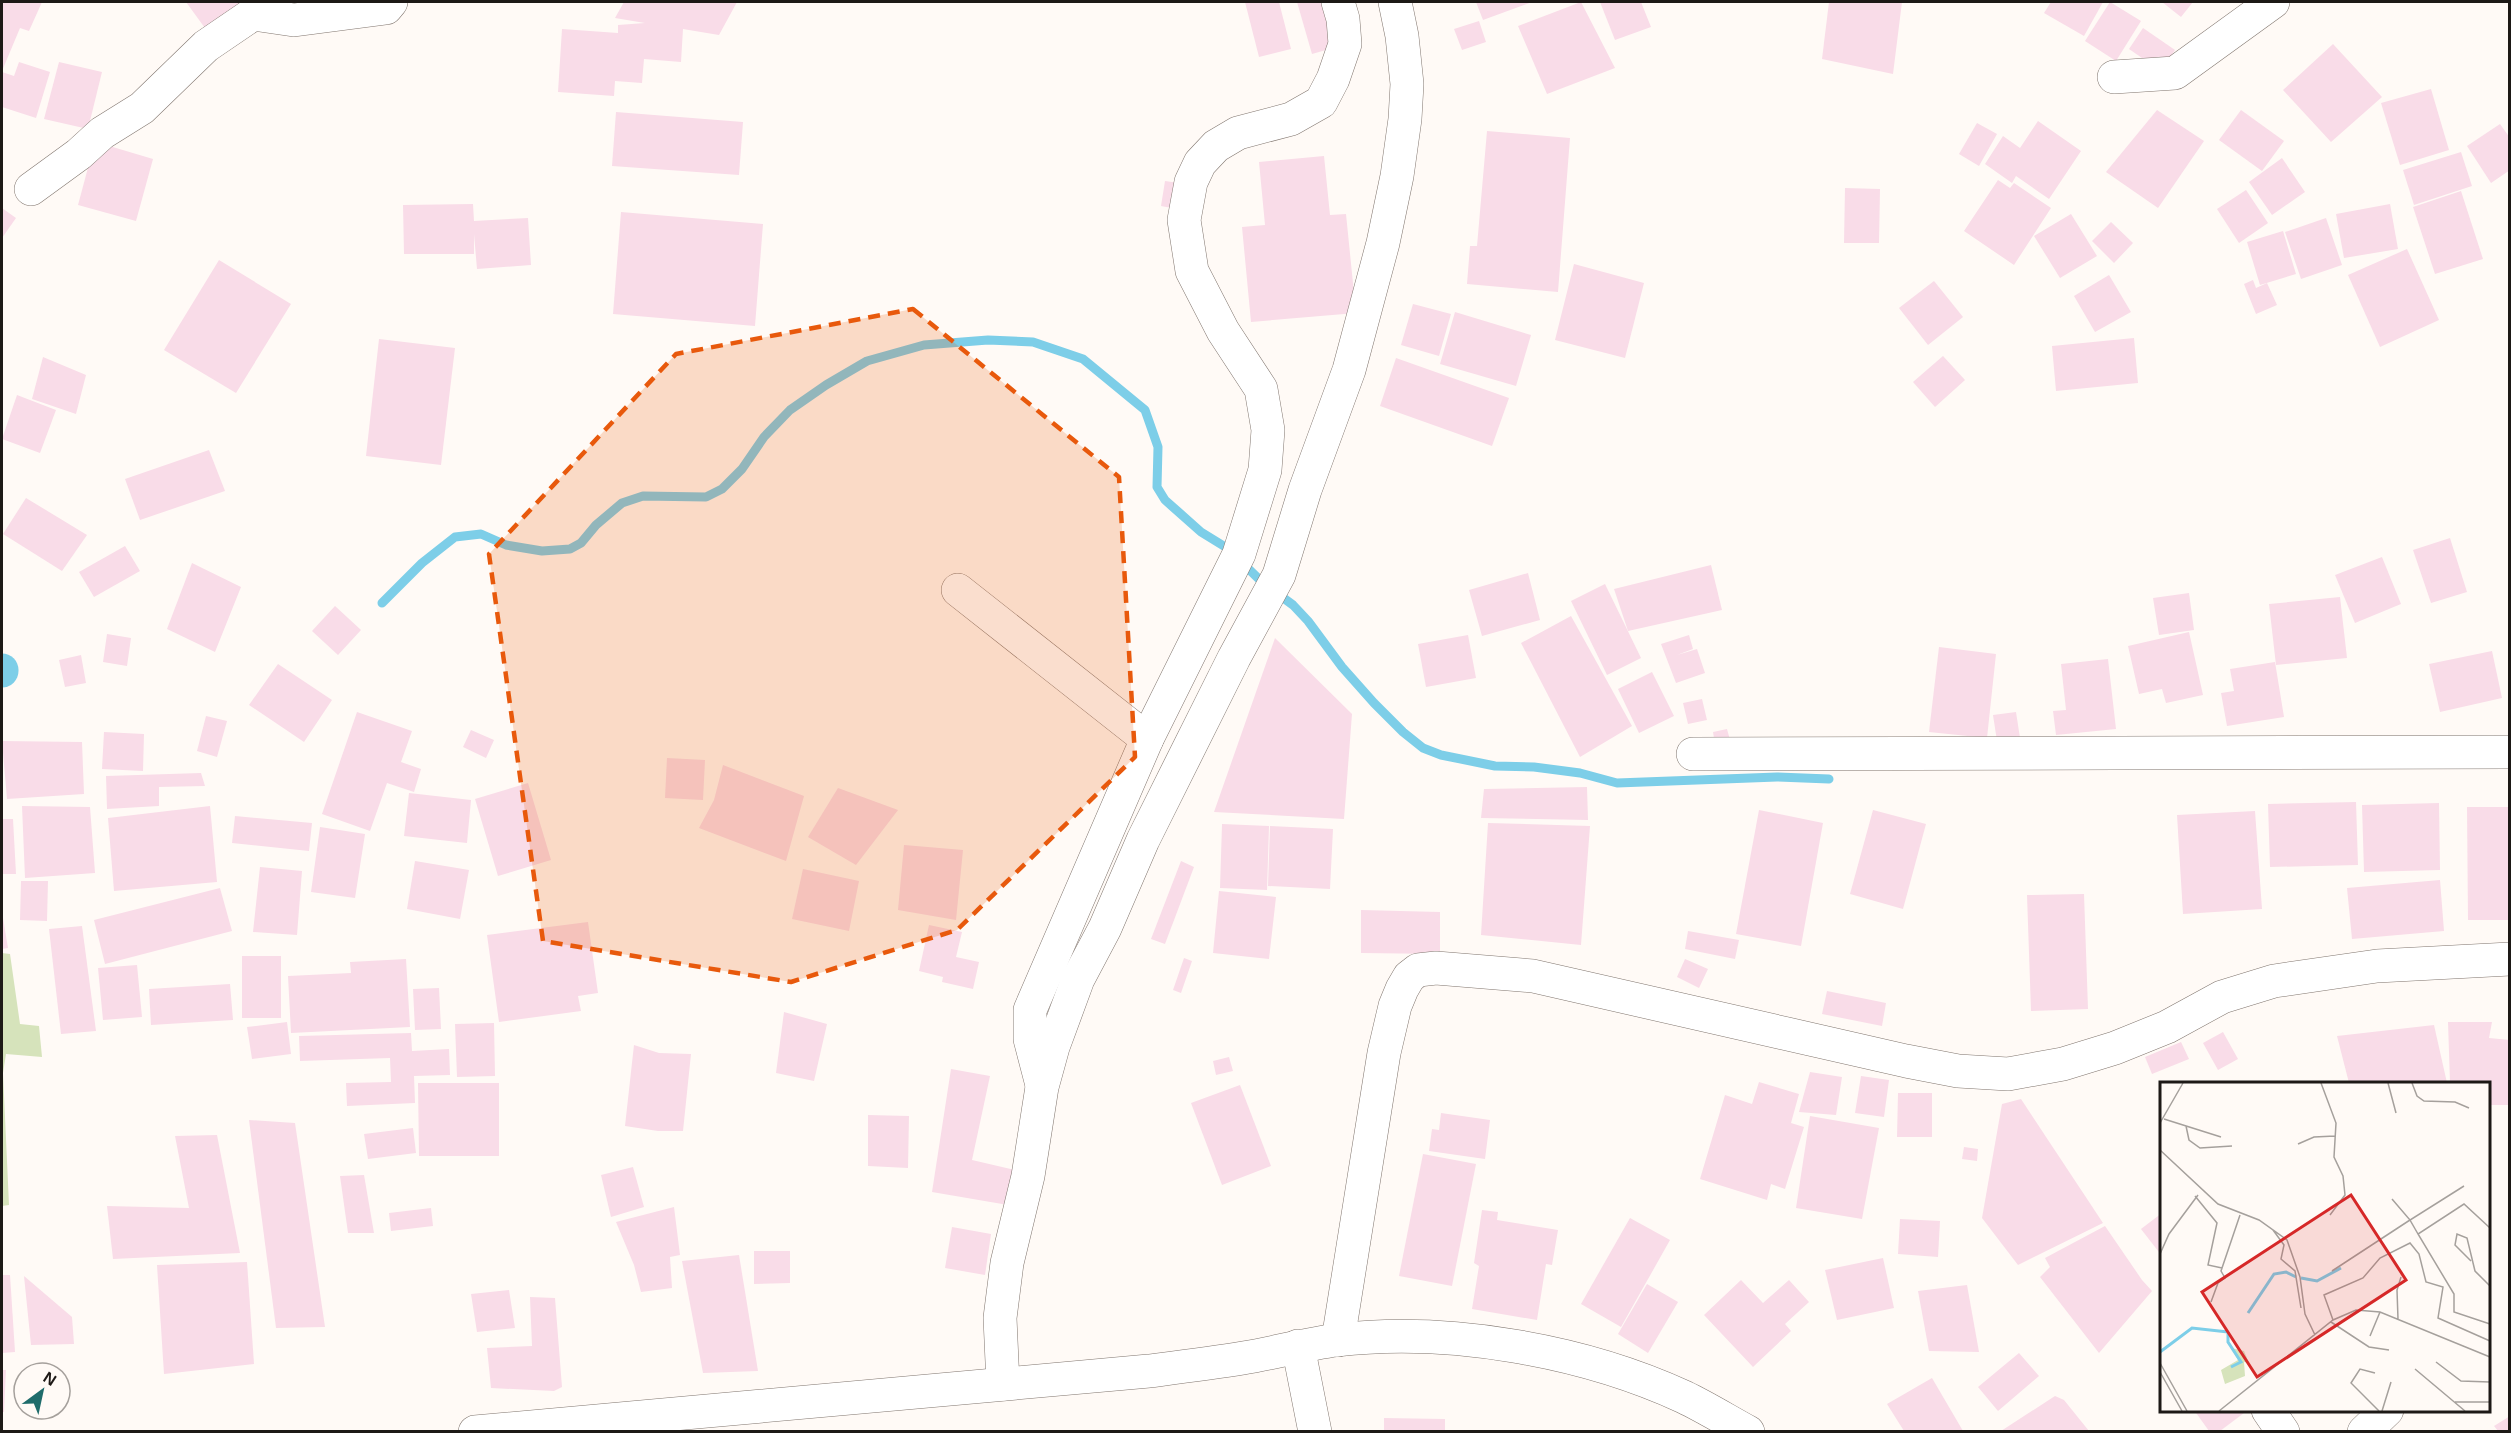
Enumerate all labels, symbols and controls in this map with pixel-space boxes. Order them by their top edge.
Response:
inset map [2160,1082,2490,1412]
north arrow [12,1361,72,1421]
text: N [40,1369,59,1389]

